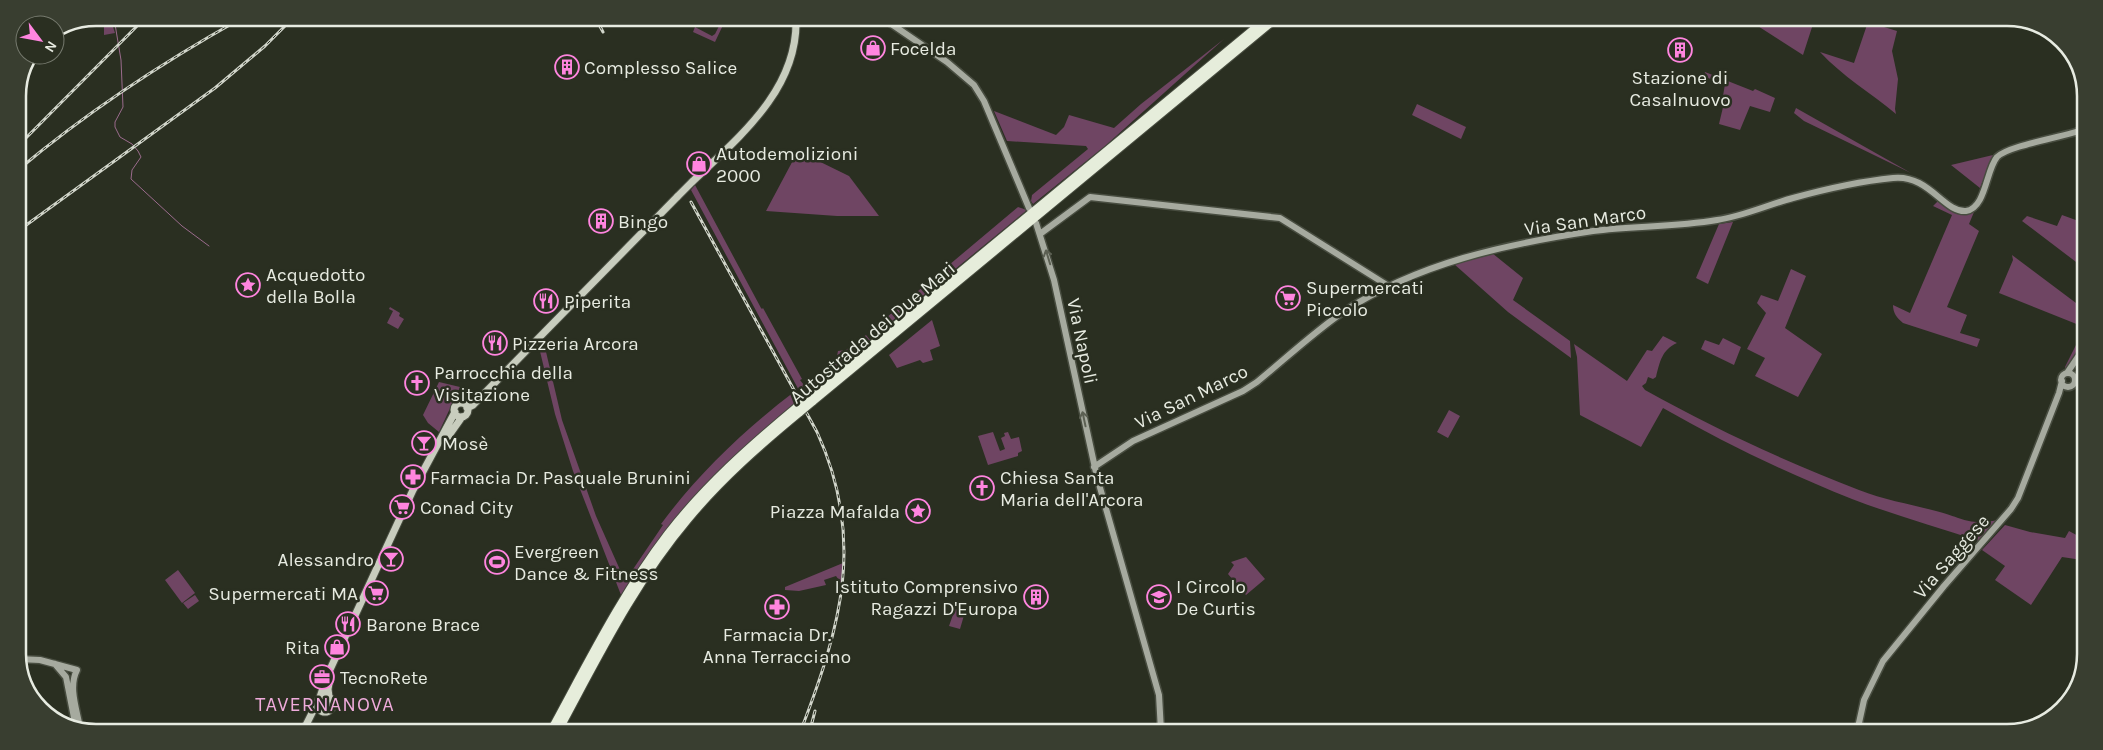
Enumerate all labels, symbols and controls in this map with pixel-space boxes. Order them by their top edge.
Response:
north arrow [15,15,65,65]
shop icon: Focelda [860,35,886,61]
building icon: Stazione di Casalnuovo [1667,37,1693,63]
text: N [41,38,60,55]
place label: Focelda [890,38,956,60]
building icon: Complesso Salice [554,54,580,80]
place label: Complesso Salice [584,57,737,79]
place label: Stazione di Casalnuovo [1629,67,1731,111]
place label: Autodemolizioni 2000 [716,143,858,187]
shop icon: Autodemolizioni 2000 [686,151,712,177]
street label: Via San Marco [1523,202,1648,240]
building icon: Bingo [588,208,614,234]
place label: Bingo [618,211,668,233]
one-way arrow [1042,249,1052,265]
street label: Autostrada dei Due Mari [785,257,960,408]
place label: Acquedotto della Bolla [266,264,365,308]
place icon: Acquedotto della Bolla [235,272,261,298]
place label: Supermercati Piccolo [1306,277,1424,321]
supermarket icon: Supermercati Piccolo [1275,285,1301,311]
restaurant icon: Piperita [533,288,559,314]
place label: Piperita [564,291,631,313]
street label: Via Napoli [1062,296,1102,386]
restaurant icon: Pizzeria Arcora [482,330,508,356]
place label: Pizzeria Arcora [512,333,639,355]
street label: Via San Marco [1131,360,1251,434]
place label: Parrocchia della Visitazione [434,362,573,406]
church icon: Parrocchia della Visitazione [404,370,430,396]
one-way arrow [1079,411,1089,427]
bar icon: Mosè [411,430,437,456]
place label: Mosè [442,433,488,455]
pharmacy icon: Farmacia Dr. Pasquale Brunini [400,464,426,490]
place label: Farmacia Dr. Pasquale Brunini [430,467,691,489]
place label: Chiesa Santa Maria dell'Arcora [1000,467,1144,511]
church icon: Chiesa Santa Maria dell'Arcora [969,475,995,501]
supermarket icon: Conad City [389,494,415,520]
place label: Conad City [420,497,513,519]
place icon: Piazza Mafalda [905,498,931,524]
place label: Piazza Mafalda [770,501,900,523]
street label: Via Saggese [1909,510,1994,603]
place label: Evergreen Dance & Fitness [514,541,658,585]
bar icon: Alessandro [378,546,404,572]
place label: Alessandro [278,549,374,571]
sports icon: Evergreen Dance & Fitness [484,549,510,575]
place label: Istituto Comprensivo Ragazzi D'Europa [835,576,1018,620]
place label: I Circolo De Curtis [1176,576,1256,620]
supermarket icon: Supermercati MA [363,580,389,606]
place label: Supermercati MA [208,583,358,605]
building icon: Istituto Comprensivo Ragazzi D'Europa [1023,584,1049,610]
school or university icon: I Circolo De Curtis [1146,584,1172,610]
pharmacy icon: Farmacia Dr. Anna Terracciano [764,594,790,620]
restaurant icon: Barone Brace [335,611,361,637]
place label: Barone Brace [366,614,480,636]
place label: Farmacia Dr. Anna Terracciano [703,624,851,668]
shop icon: Rita [324,634,350,660]
place label: Rita [285,637,320,659]
office icon: TecnoRete [309,664,335,690]
place label: TecnoRete [340,667,428,689]
district label: TAVERNANOVA [255,693,395,716]

